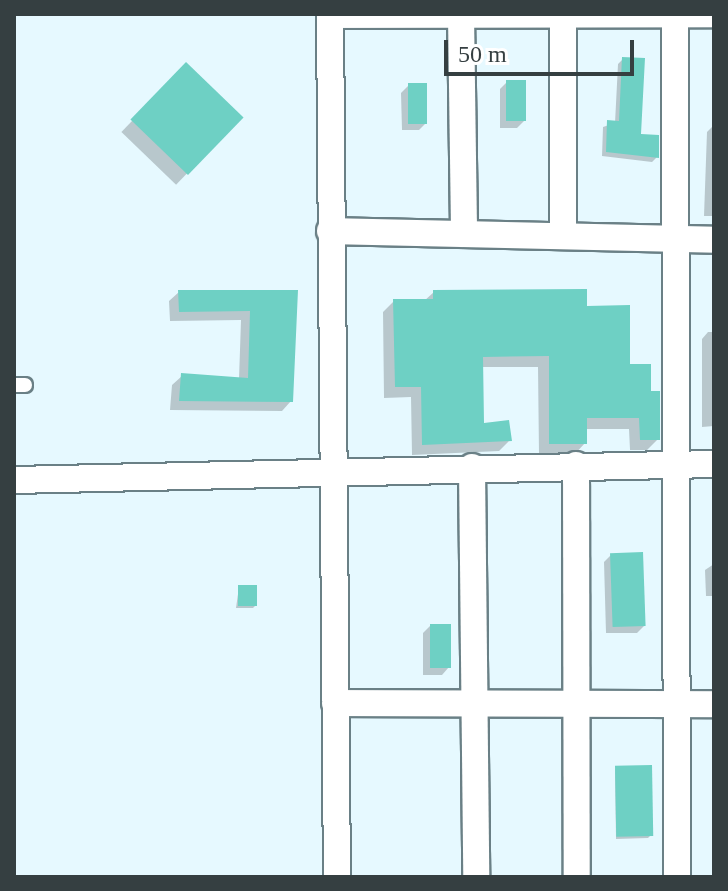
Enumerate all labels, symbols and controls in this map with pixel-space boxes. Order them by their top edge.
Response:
scale bar [448,24,638,74]
text: 50 m [458,41,507,67]

